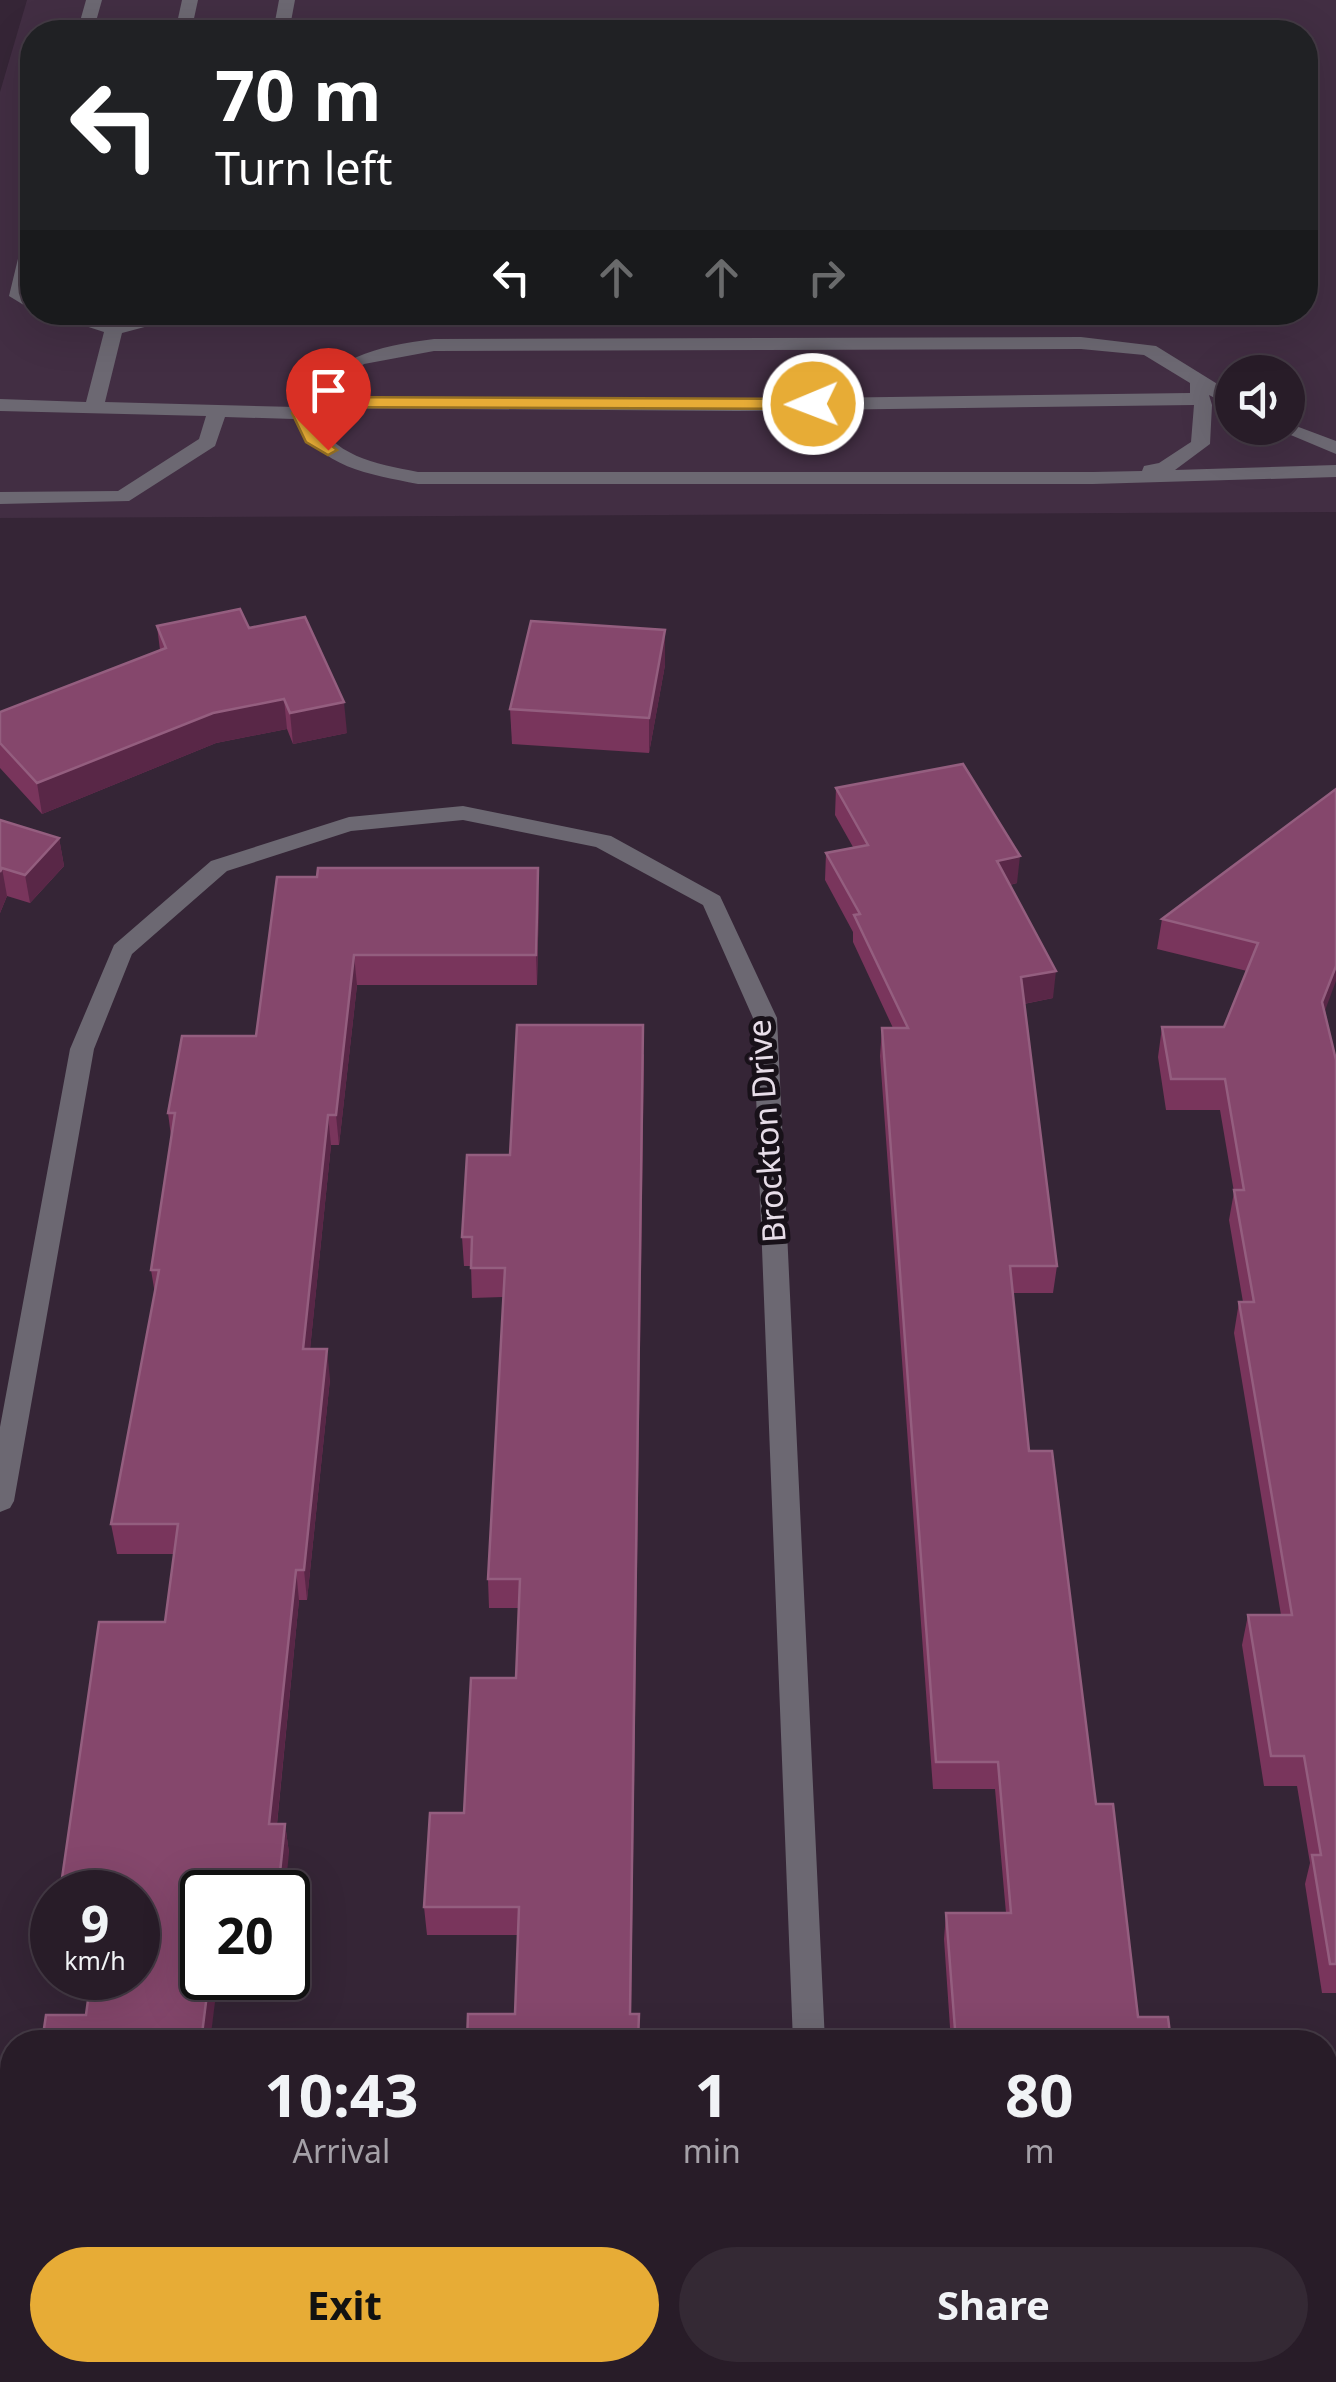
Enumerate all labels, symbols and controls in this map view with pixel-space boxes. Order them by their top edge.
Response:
text: 70 m [215,46,382,142]
icon: left [50,60,180,190]
text: Turn left [215,137,392,198]
icon: left [484,250,539,305]
icon: ahead [589,250,644,305]
icon: ahead [694,250,749,305]
icon: right [799,250,854,305]
pin [286,348,371,451]
position arrow [761,352,865,456]
map controls [1215,355,1305,445]
button: sound [1215,355,1305,445]
icon: arrive [301,363,356,418]
street label: Brockton Drive [736,1018,795,1244]
speed limit sign: 20 [180,1870,310,2000]
text: 9 [81,1889,109,1957]
text: km/h [64,1943,126,1977]
text: 10:43 [264,2053,418,2135]
text: 1 [695,2053,729,2135]
text: 80 [1005,2053,1074,2135]
text: Arrival [293,2129,390,2172]
text: min [683,2129,741,2172]
text: m [1024,2129,1054,2172]
button: Exit [30,2247,659,2362]
button: Share [679,2247,1308,2362]

